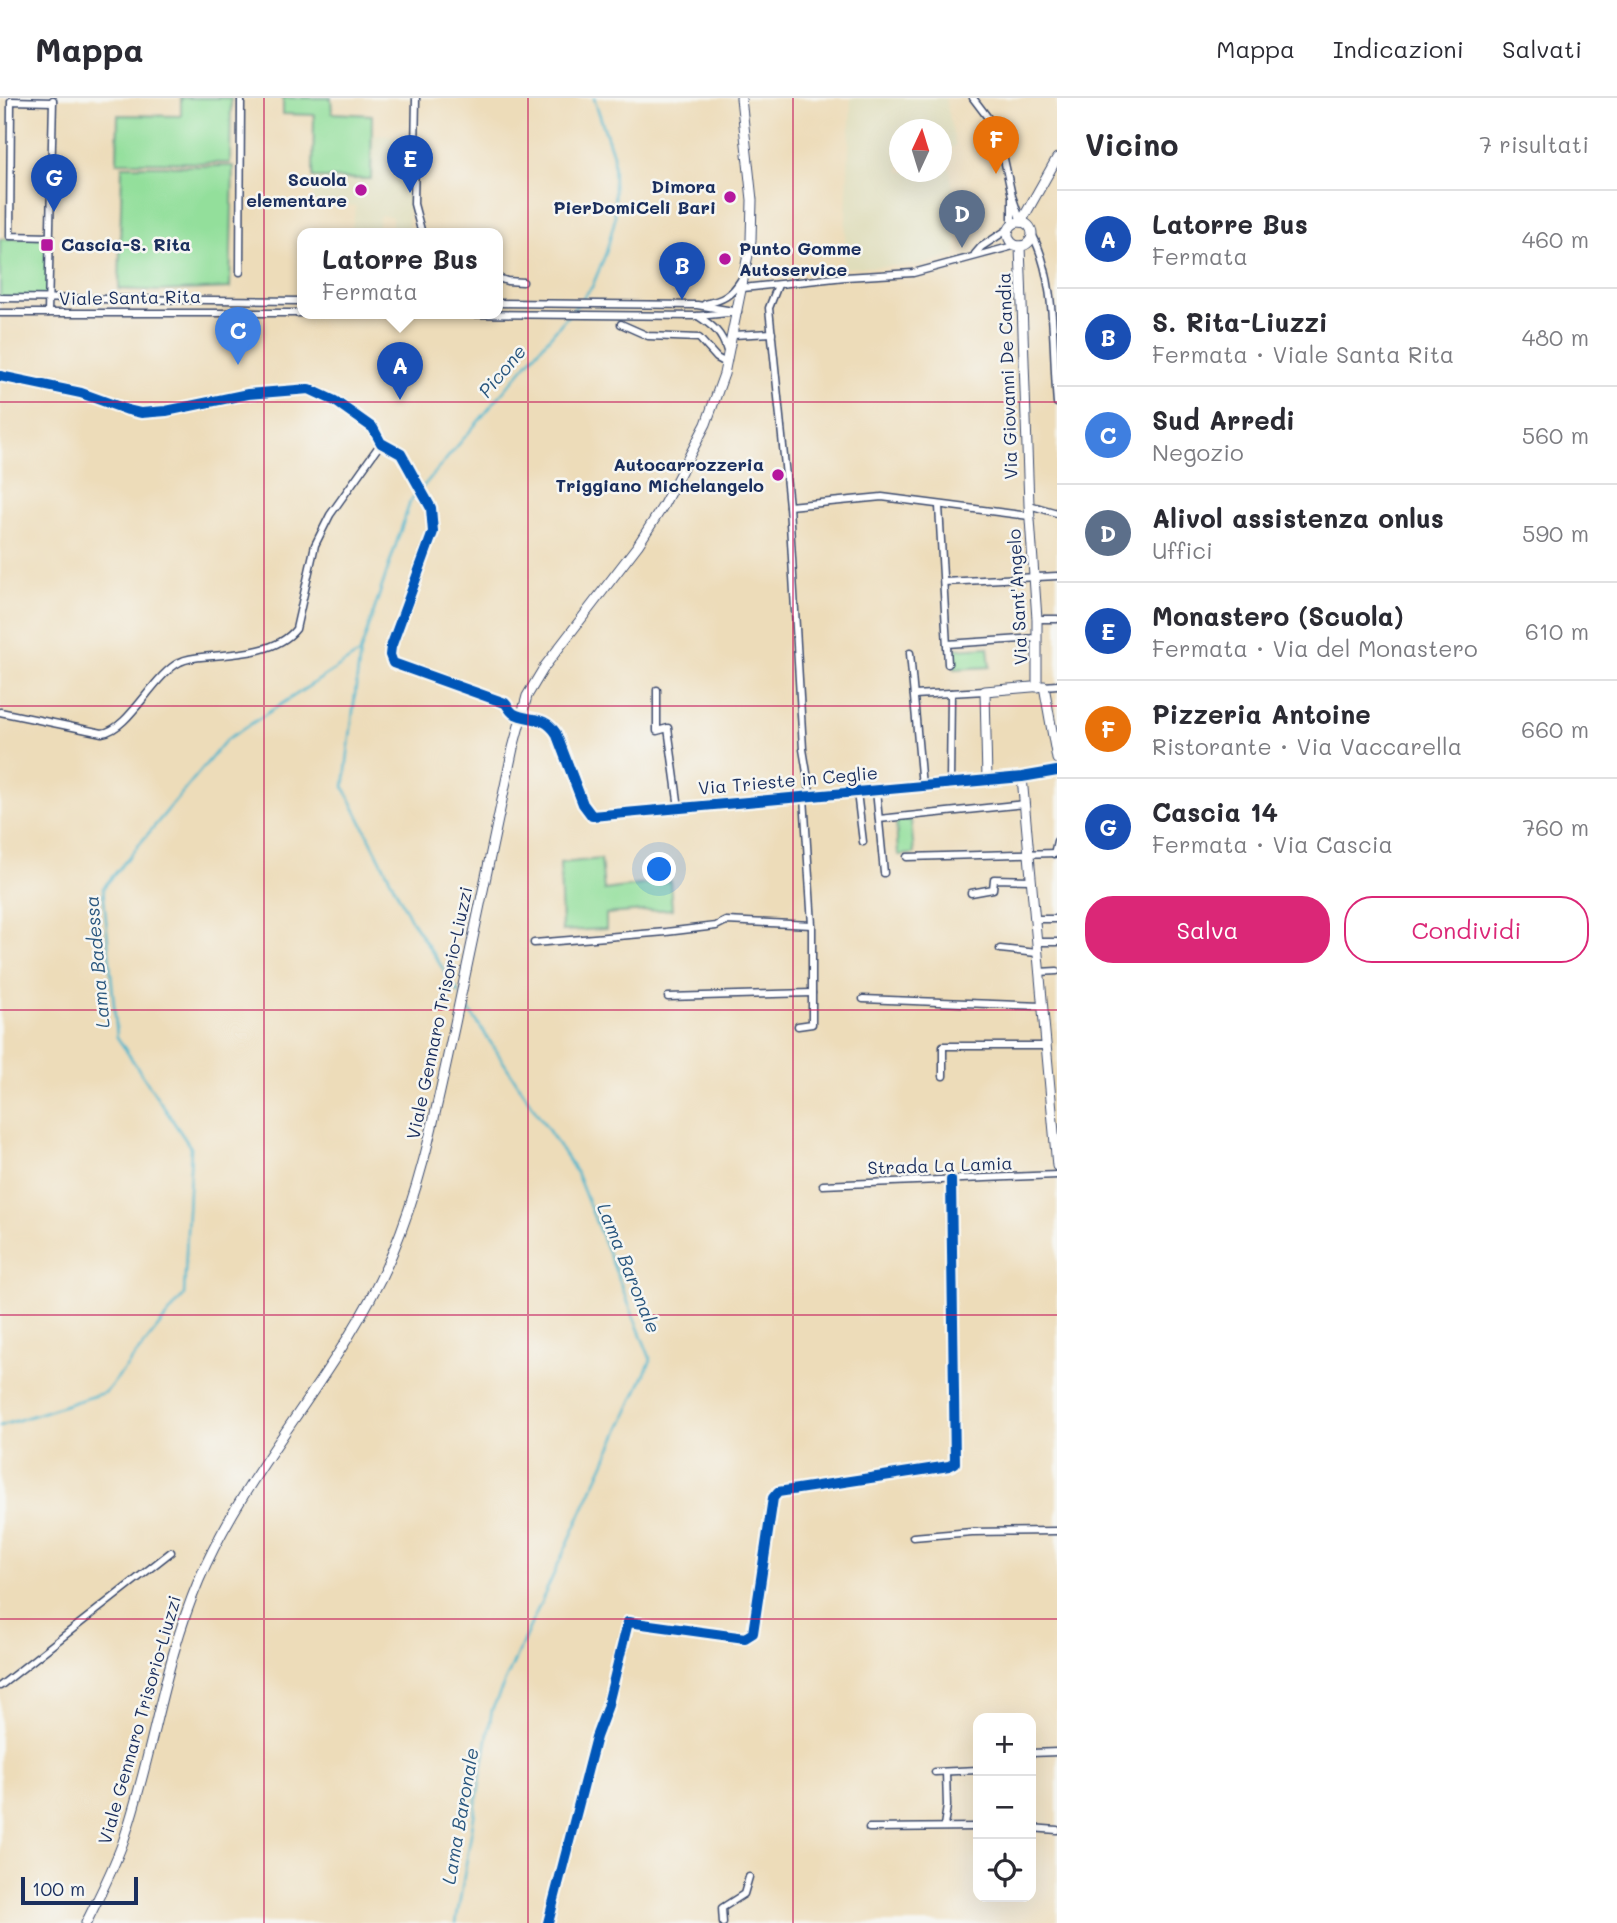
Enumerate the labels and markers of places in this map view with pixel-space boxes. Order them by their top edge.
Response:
pin: F [973,116,1019,174]
pin: E [387,135,433,193]
pin: G [31,154,77,212]
place label: Scuola elementare [246,167,347,212]
place label: Dimora PierDomiCeli Bari [553,174,716,219]
marker: Scuola elementare [353,182,369,198]
marker: Dimora PierDomiCeli Bari [722,189,738,205]
pin: D [939,190,985,248]
place label: Cascia-S. Rita [61,232,191,256]
place label: Punto Gomme Autoservice [739,236,862,281]
marker: Cascia-S. Rita [39,237,55,253]
pin: B [659,242,705,300]
marker: Punto Gomme Autoservice [717,251,733,267]
pin: C [215,307,261,365]
pin: A [377,342,423,400]
place label: Autocarrozzeria Triggiano Michelangelo [555,452,764,497]
marker: Autocarrozzeria Triggiano Michelangelo [770,467,786,483]

